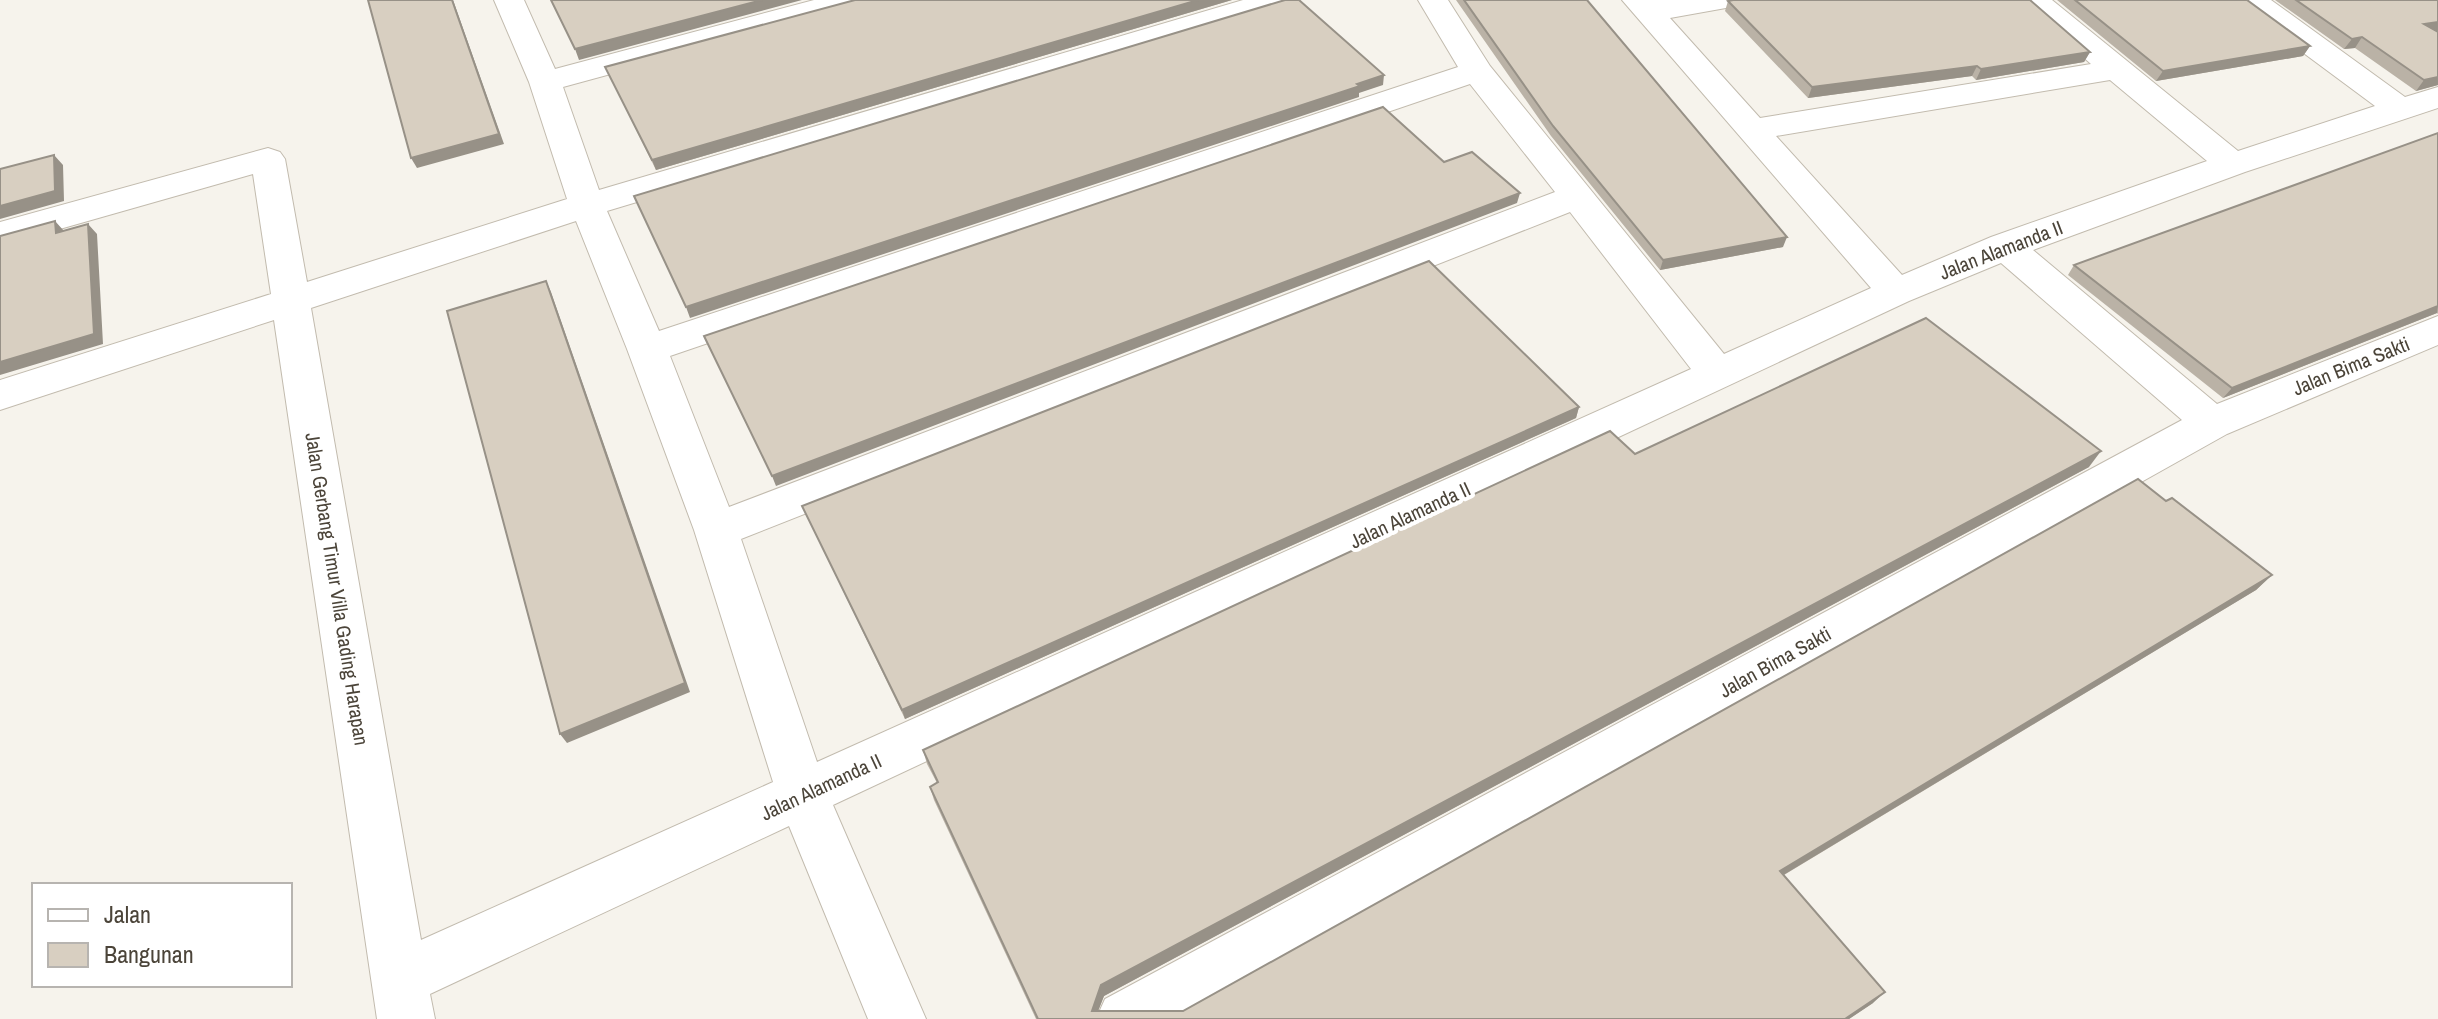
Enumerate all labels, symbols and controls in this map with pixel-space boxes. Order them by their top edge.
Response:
street label: Jalan Alamanda II [1935,214,2067,286]
street label: Jalan Bima Sakti [2288,330,2413,401]
street label: Jalan Gerbang Timur Villa Gading Harapan [299,431,376,747]
street label: Jalan Alamanda II [1345,475,1475,554]
street label: Jalan Bima Sakti [1714,620,1836,703]
street label: Jalan Alamanda II [756,747,886,826]
legend [32,883,292,987]
text: Jalan [104,898,151,930]
text: Bangunan [104,938,194,970]

